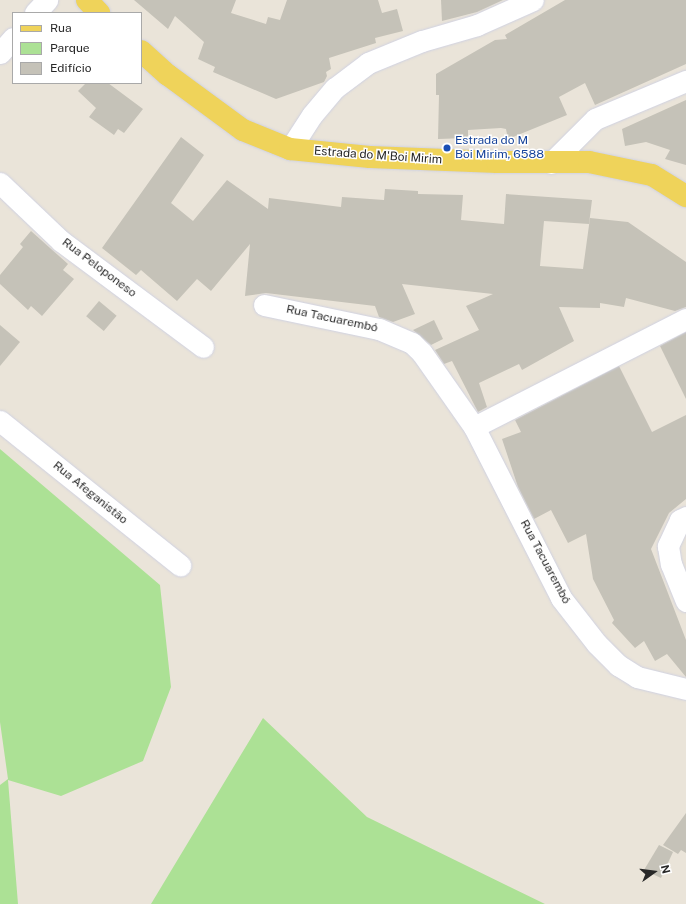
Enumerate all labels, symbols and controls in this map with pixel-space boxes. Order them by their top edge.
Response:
legend [12,12,142,84]
text: Rua [50,21,72,35]
text: Parque [50,41,90,55]
text: Edifício [50,61,91,75]
place label: Estrada do M Boi Mirim, 6588 [455,134,544,162]
marker: Estrada do M Boi Mirim, 6588 [442,143,452,153]
street label: Estrada do M'Boi Mirim [313,144,443,168]
street label: Rua Peloponeso [59,235,139,301]
street label: Rua Tacuarembó [285,302,379,336]
street label: Rua Afeganistão [50,459,130,527]
street label: Rua Tacuarembó [517,517,573,607]
north arrow [634,852,674,892]
text: N [659,863,673,875]

